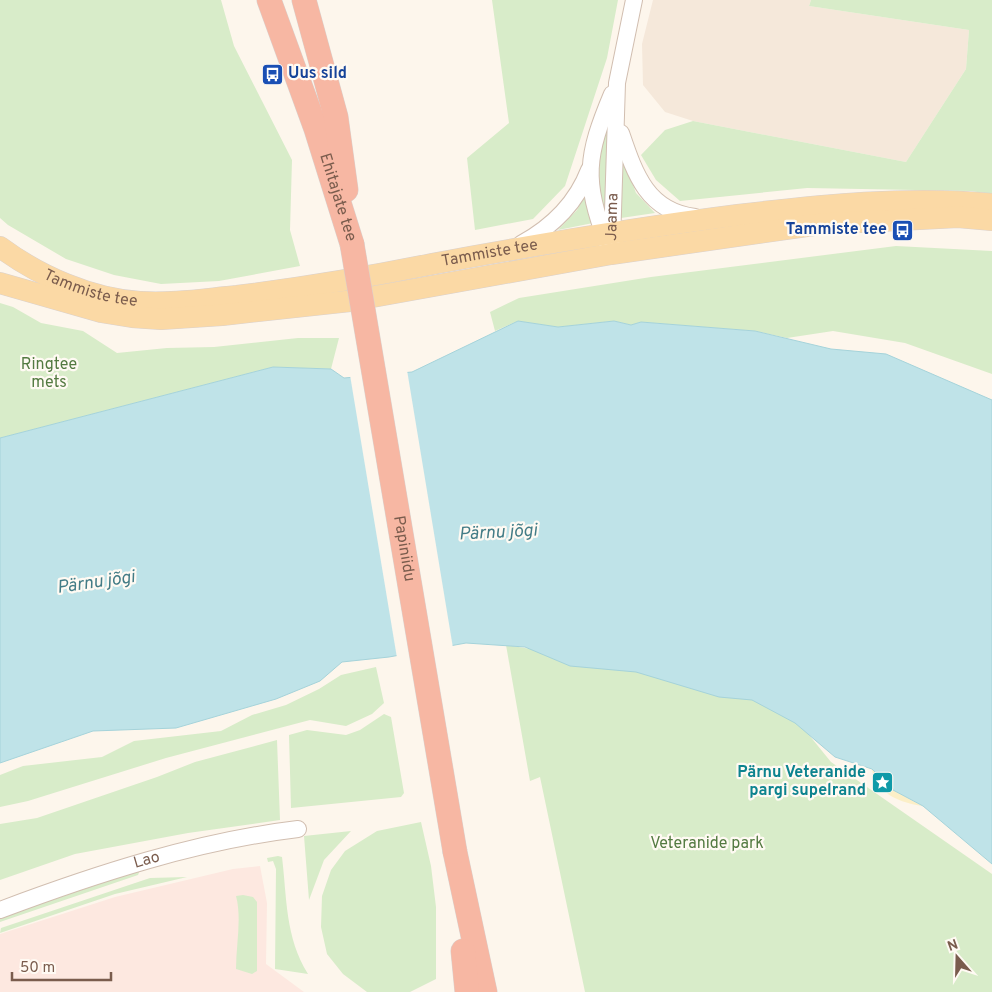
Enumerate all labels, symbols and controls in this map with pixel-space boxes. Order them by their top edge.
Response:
bus stop icon: Uus sild [260,62,284,86]
place label: Uus sild [288,64,347,84]
street label: Ehitajate tee [314,151,361,244]
street label: Jaama [602,193,624,241]
bus stop icon: Tammiste tee [891,218,915,242]
place label: Tammiste tee [786,220,887,240]
street label: Tammiste tee [440,235,539,272]
street label: Tammiste tee [40,265,138,312]
park label: Ringtee mets [21,355,77,393]
street label: Papiniidu [388,514,419,583]
water label: Pärnu jõgi [458,519,539,547]
water label: Pärnu jõgi [56,566,138,600]
place label: Pärnu Veteranide pargi supelrand [737,763,866,801]
place icon: Pärnu Veteranide pargi supelrand [870,770,894,794]
park label: Veteranide park [650,834,764,854]
street label: Lao [131,847,162,874]
north arrow [932,932,982,982]
text: N [945,936,961,956]
scale bar [12,950,111,982]
text: 50 m [20,959,55,978]

